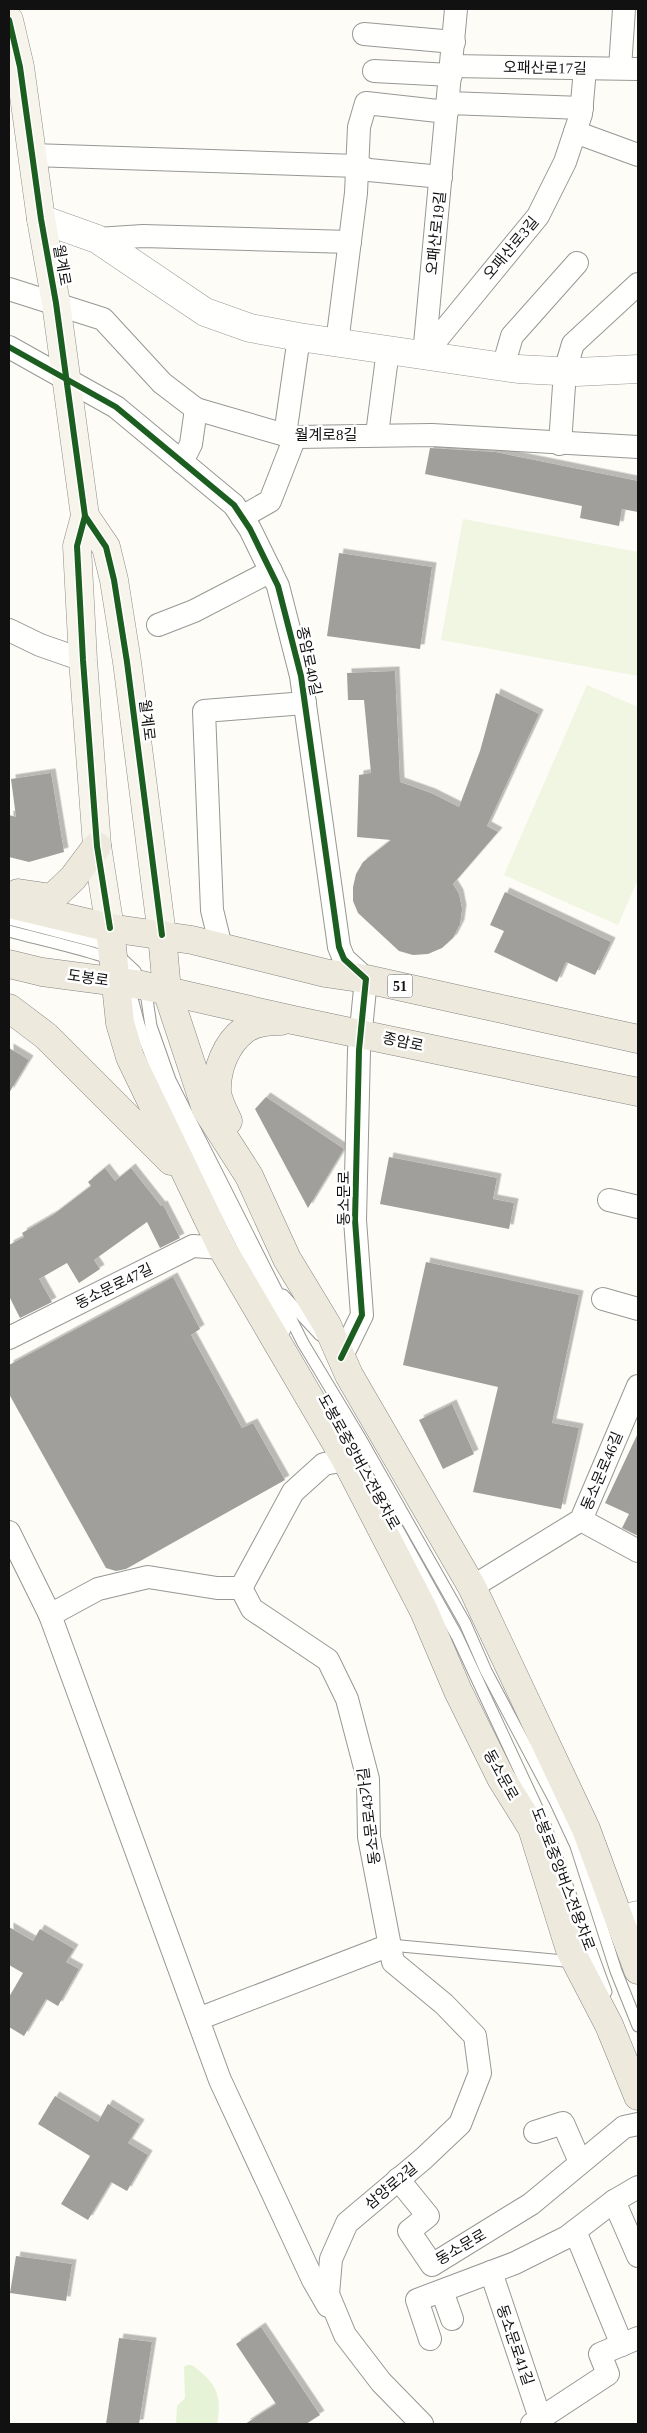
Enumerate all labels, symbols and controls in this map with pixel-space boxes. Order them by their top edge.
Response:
street label: 오패산로17길 [503,59,587,77]
street label: 오패산로19길 [424,190,448,276]
street label: 오패산로3길 [480,214,542,282]
street label: 월계로 [51,243,73,287]
street label: 월계로8길 [295,427,357,443]
street label: 종암로40길 [294,625,324,697]
street label: 월계로 [137,698,157,742]
street label: 도봉로 [66,967,110,989]
road number: 51 [388,974,412,998]
street label: 종암로 [381,1030,425,1054]
street label: 동소문로 [336,1170,352,1226]
street label: 동소문로47길 [73,1260,155,1312]
street label: 도봉로중앙버스전용차로 [315,1392,403,1532]
street label: 동소문로46길 [578,1429,626,1513]
street label: 동소문로 [481,1747,521,1803]
street label: 동소문로43가길 [355,1766,383,1866]
street label: 도봉로중앙버스전용차로 [528,1805,598,1953]
street label: 삼양로2길 [362,2160,420,2212]
street label: 동소문로 [433,2226,489,2268]
street label: 동소문로41길 [494,2303,536,2387]

